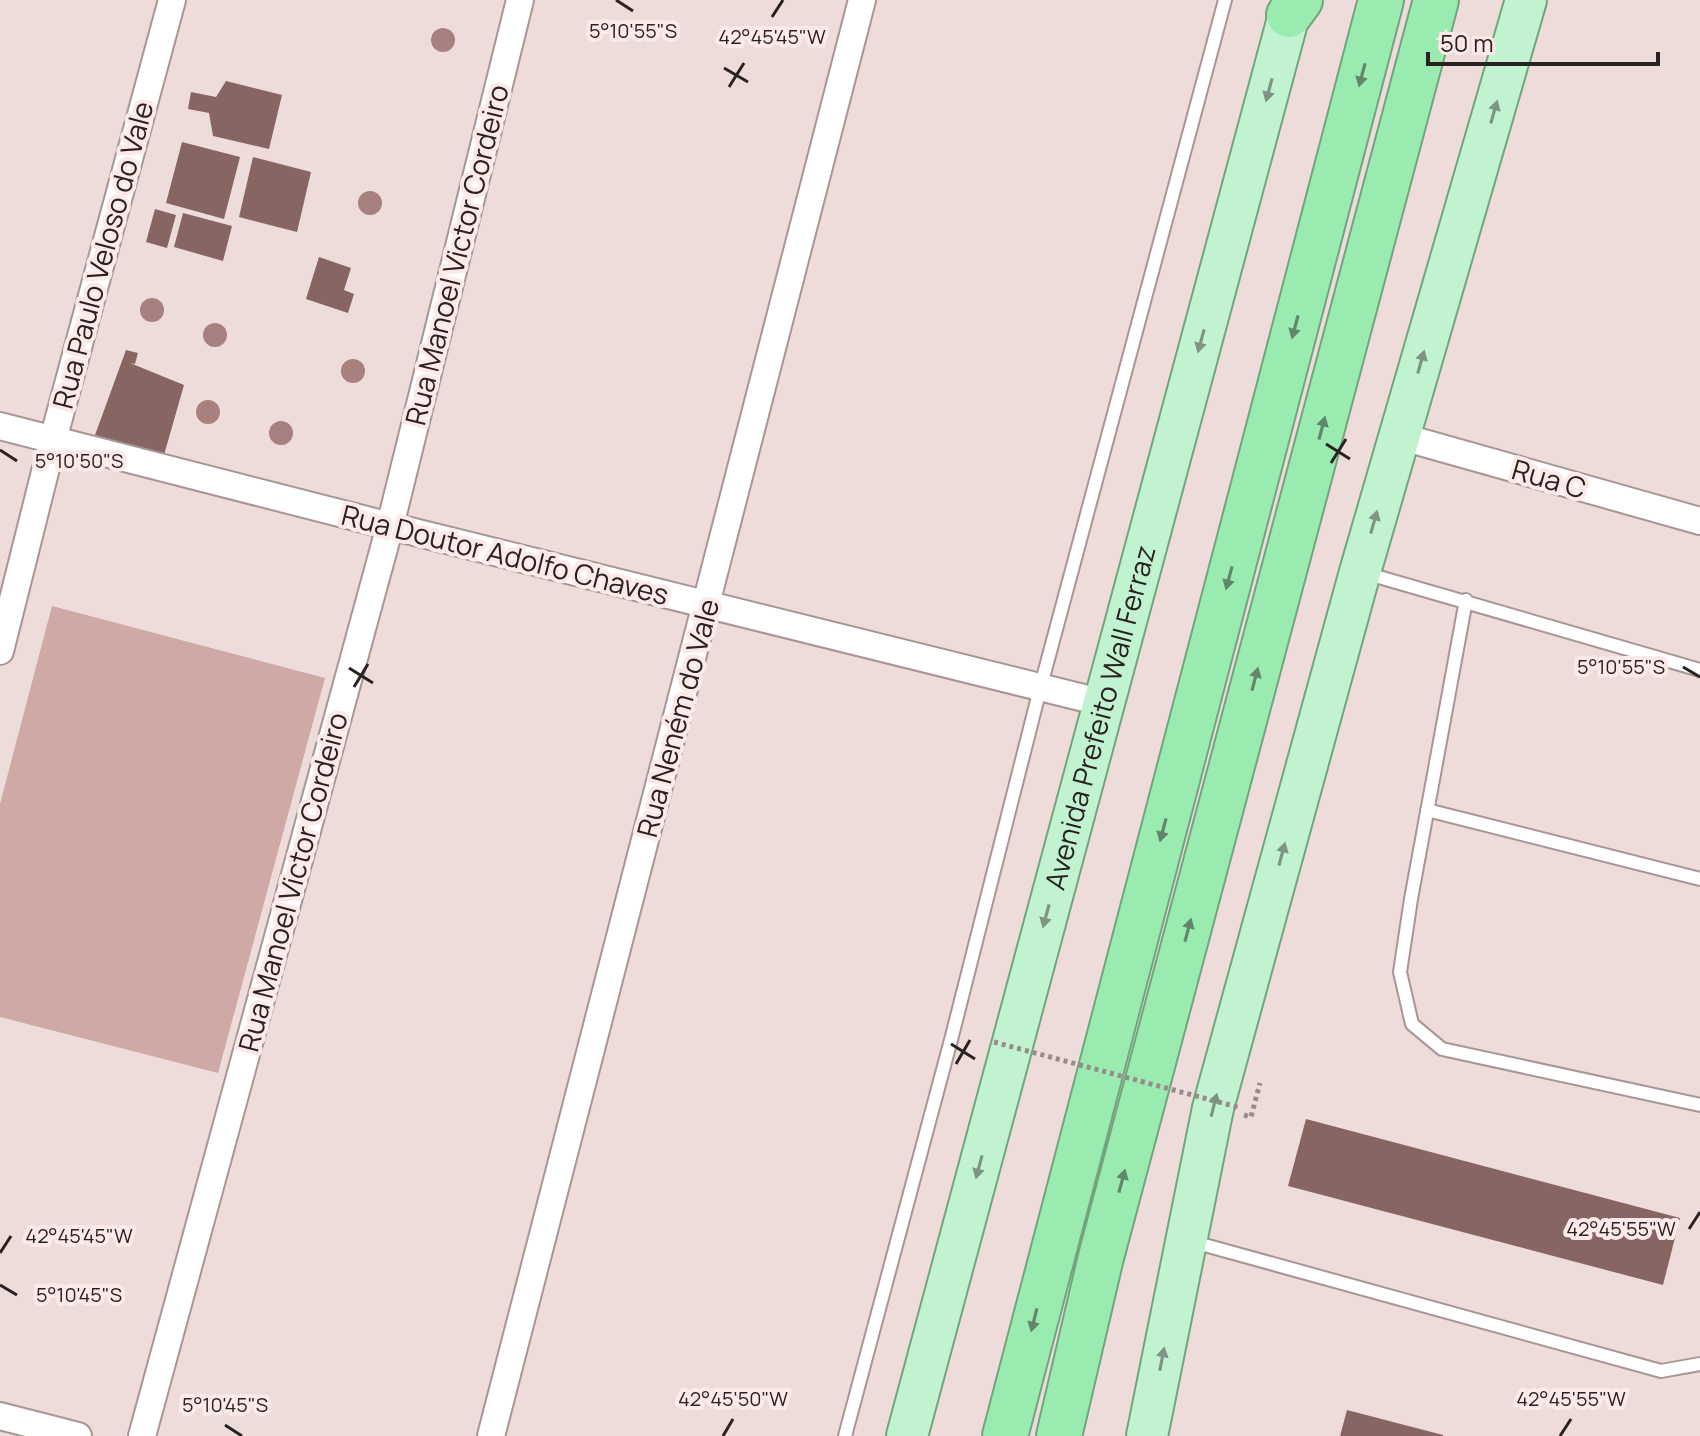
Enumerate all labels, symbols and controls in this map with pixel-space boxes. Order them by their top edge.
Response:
scale bar [1428,16,1658,66]
text: 5°10'55"S [589,17,677,44]
text: 42°45'45"W [718,23,826,50]
text: 50 m [1440,26,1494,59]
one-way arrow [1355,63,1367,88]
one-way arrow [1262,78,1275,102]
street label: Rua Manoel Victor Cordeiro [395,81,517,429]
street label: Rua Paulo Veloso do Vale [43,97,161,413]
one-way arrow [1488,99,1500,124]
one-way arrow [1289,314,1301,339]
one-way arrow [1195,328,1207,353]
one-way arrow [1415,349,1428,373]
one-way arrow [1316,415,1329,439]
text: 5°10'50"S [35,447,123,474]
street label: Rua C [1508,449,1591,507]
street label: Rua Doutor Adolfo Chaves [338,495,673,613]
one-way arrow [1368,510,1381,534]
street label: Avenida Prefeito Wall Ferraz [1035,541,1164,893]
one-way arrow [1222,567,1235,591]
street label: Rua Neném do Vale [627,594,727,841]
text: 5°10'55"S [1577,653,1665,680]
one-way arrow [1250,666,1262,691]
street label: Rua Manoel Victor Cordeiro [228,708,356,1056]
one-way arrow [1156,817,1168,842]
one-way arrow [1277,841,1289,866]
one-way arrow [1040,904,1052,929]
one-way arrow [1183,918,1195,943]
one-way arrow [1208,1092,1221,1117]
one-way arrow [972,1155,984,1180]
one-way arrow [1116,1169,1128,1194]
text: 42°45'55"W [1566,1215,1676,1242]
text: 42°45'45"W [25,1222,133,1249]
text: 5°10'45"S [36,1281,122,1308]
one-way arrow [1027,1307,1040,1332]
one-way arrow [1156,1347,1168,1372]
text: 42°45'50"W [678,1385,788,1412]
text: 42°45'55"W [1516,1385,1626,1412]
text: 5°10'45"S [182,1391,268,1418]

